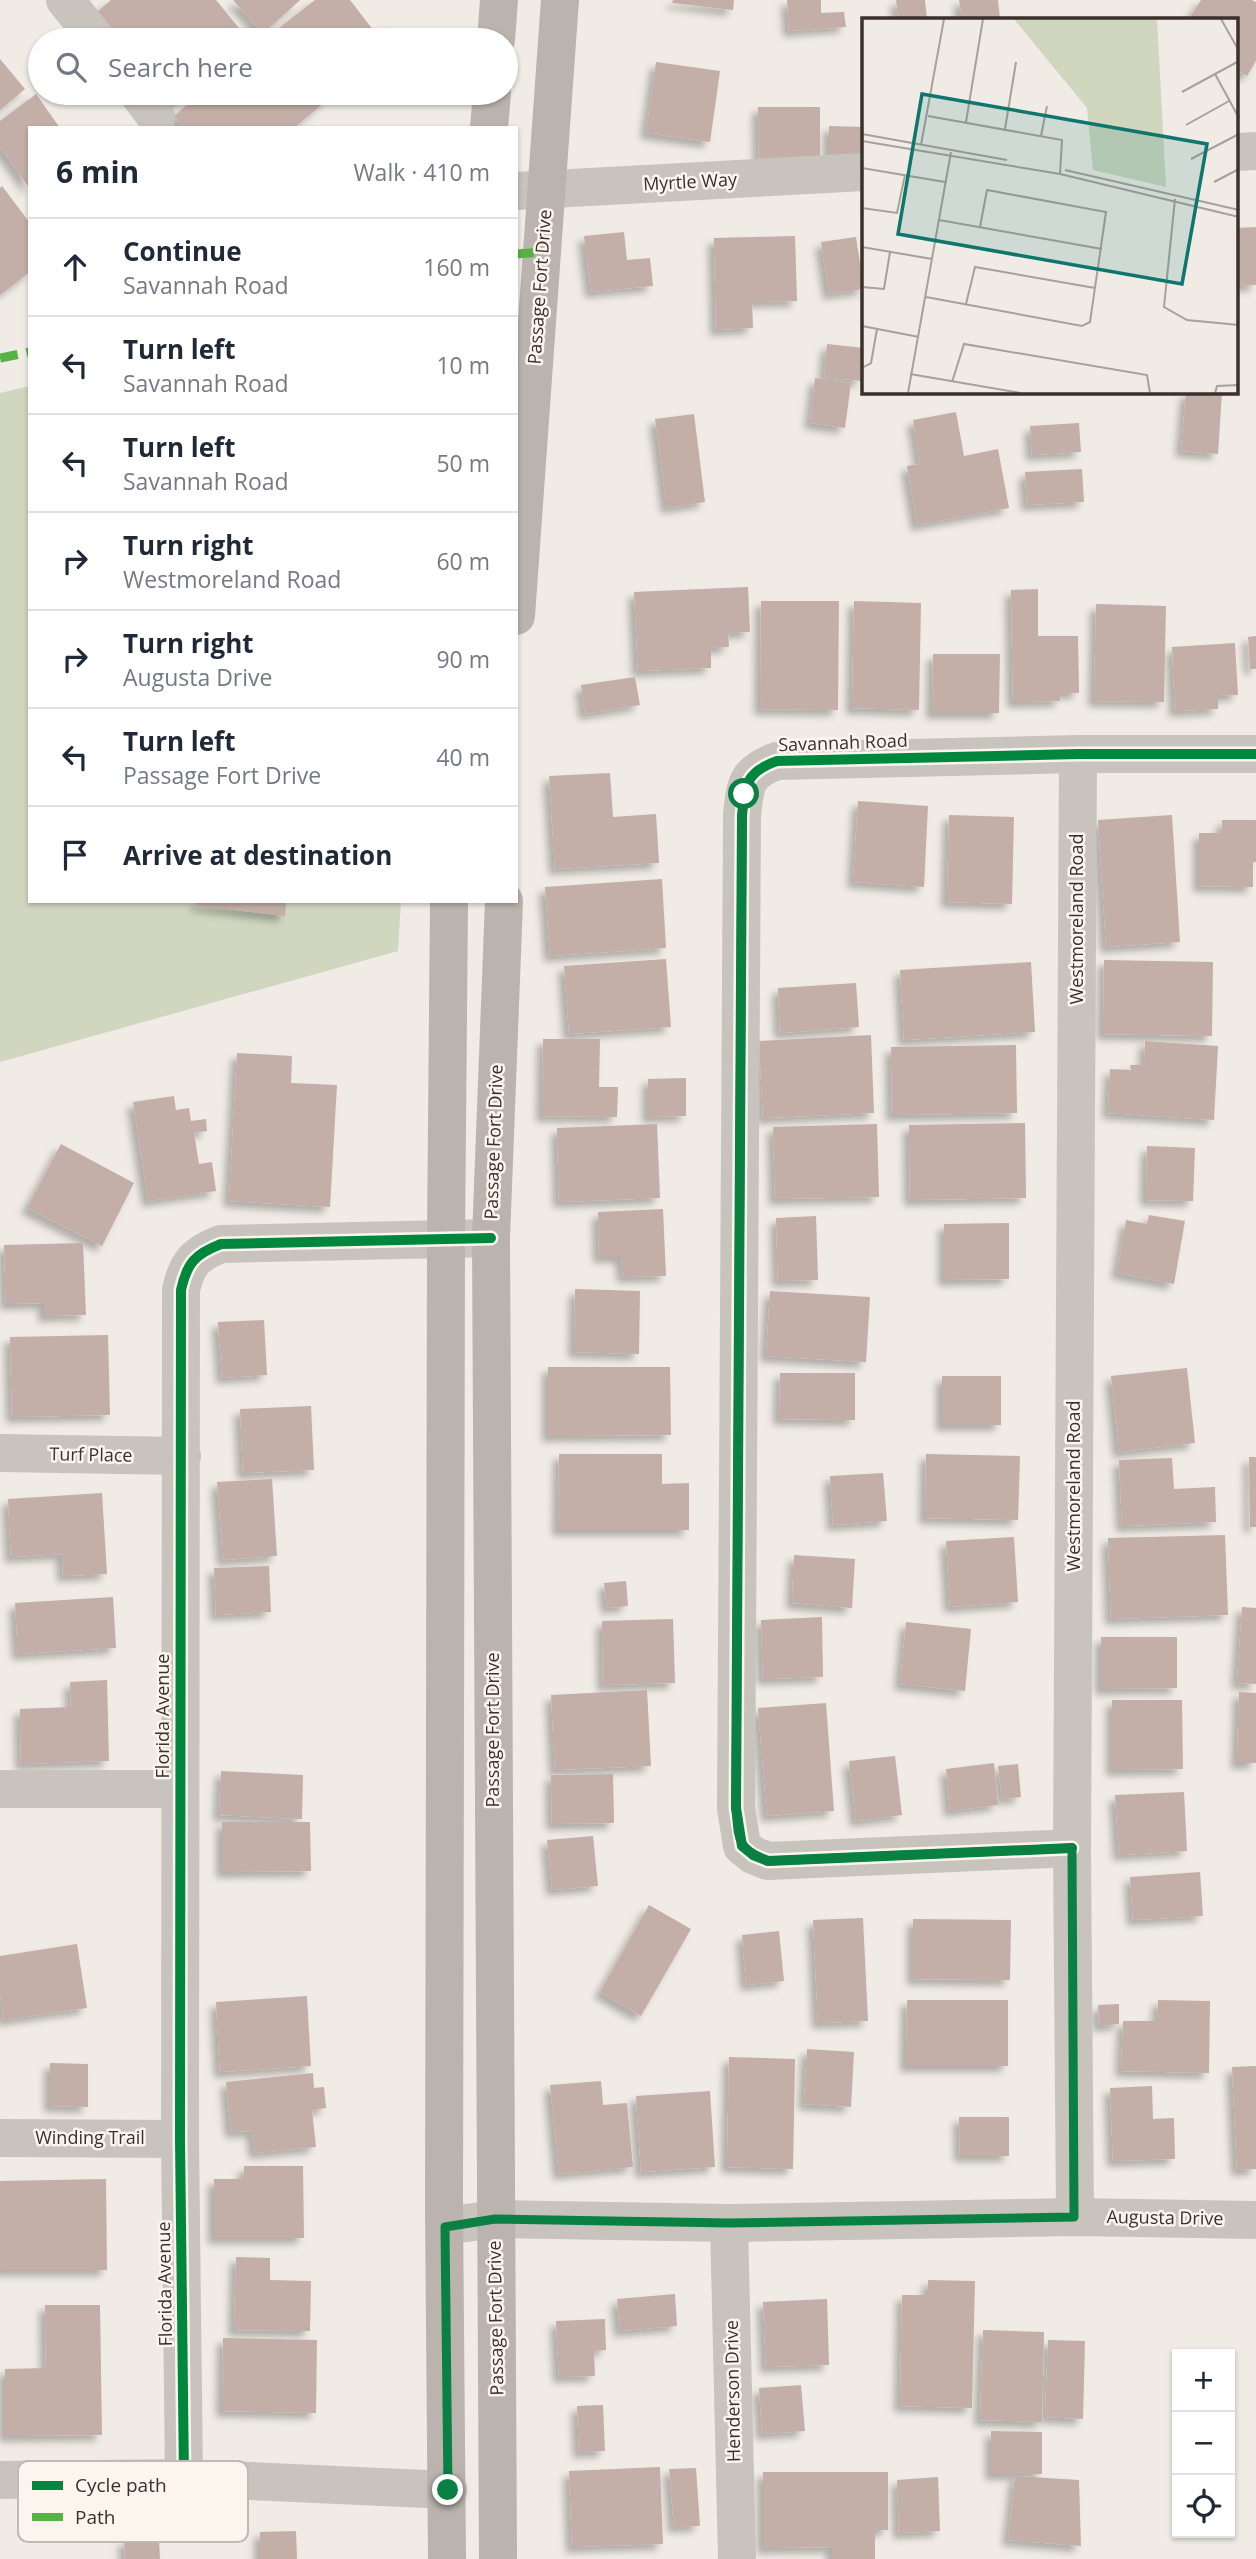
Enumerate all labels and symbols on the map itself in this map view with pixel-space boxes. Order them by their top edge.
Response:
inset map [862,18,1238,394]
street label: Myrtle Way [642,167,738,195]
street label: Passage Fort Drive [522,209,556,365]
street label: Savannah Road [778,728,908,756]
route start [728,778,759,809]
street label: Westmoreland Road [1064,834,1088,1004]
street label: Passage Fort Drive [478,1064,508,1220]
street label: Westmoreland Road [1061,1401,1085,1571]
street label: Turf Place [49,1441,133,1467]
street label: Passage Fort Drive [480,1652,504,1808]
street label: Florida Avenue [150,1654,174,1778]
street label: Winding Trail [35,2125,145,2149]
street label: Augusta Drive [1106,2204,1224,2230]
street label: Florida Avenue [151,2221,177,2347]
street label: Passage Fort Drive [482,2240,508,2396]
street label: Henderson Drive [719,2320,745,2462]
legend [18,2461,248,2542]
text: Cycle path [75,2472,167,2498]
route end [432,2474,463,2505]
text: Path [75,2504,115,2530]

